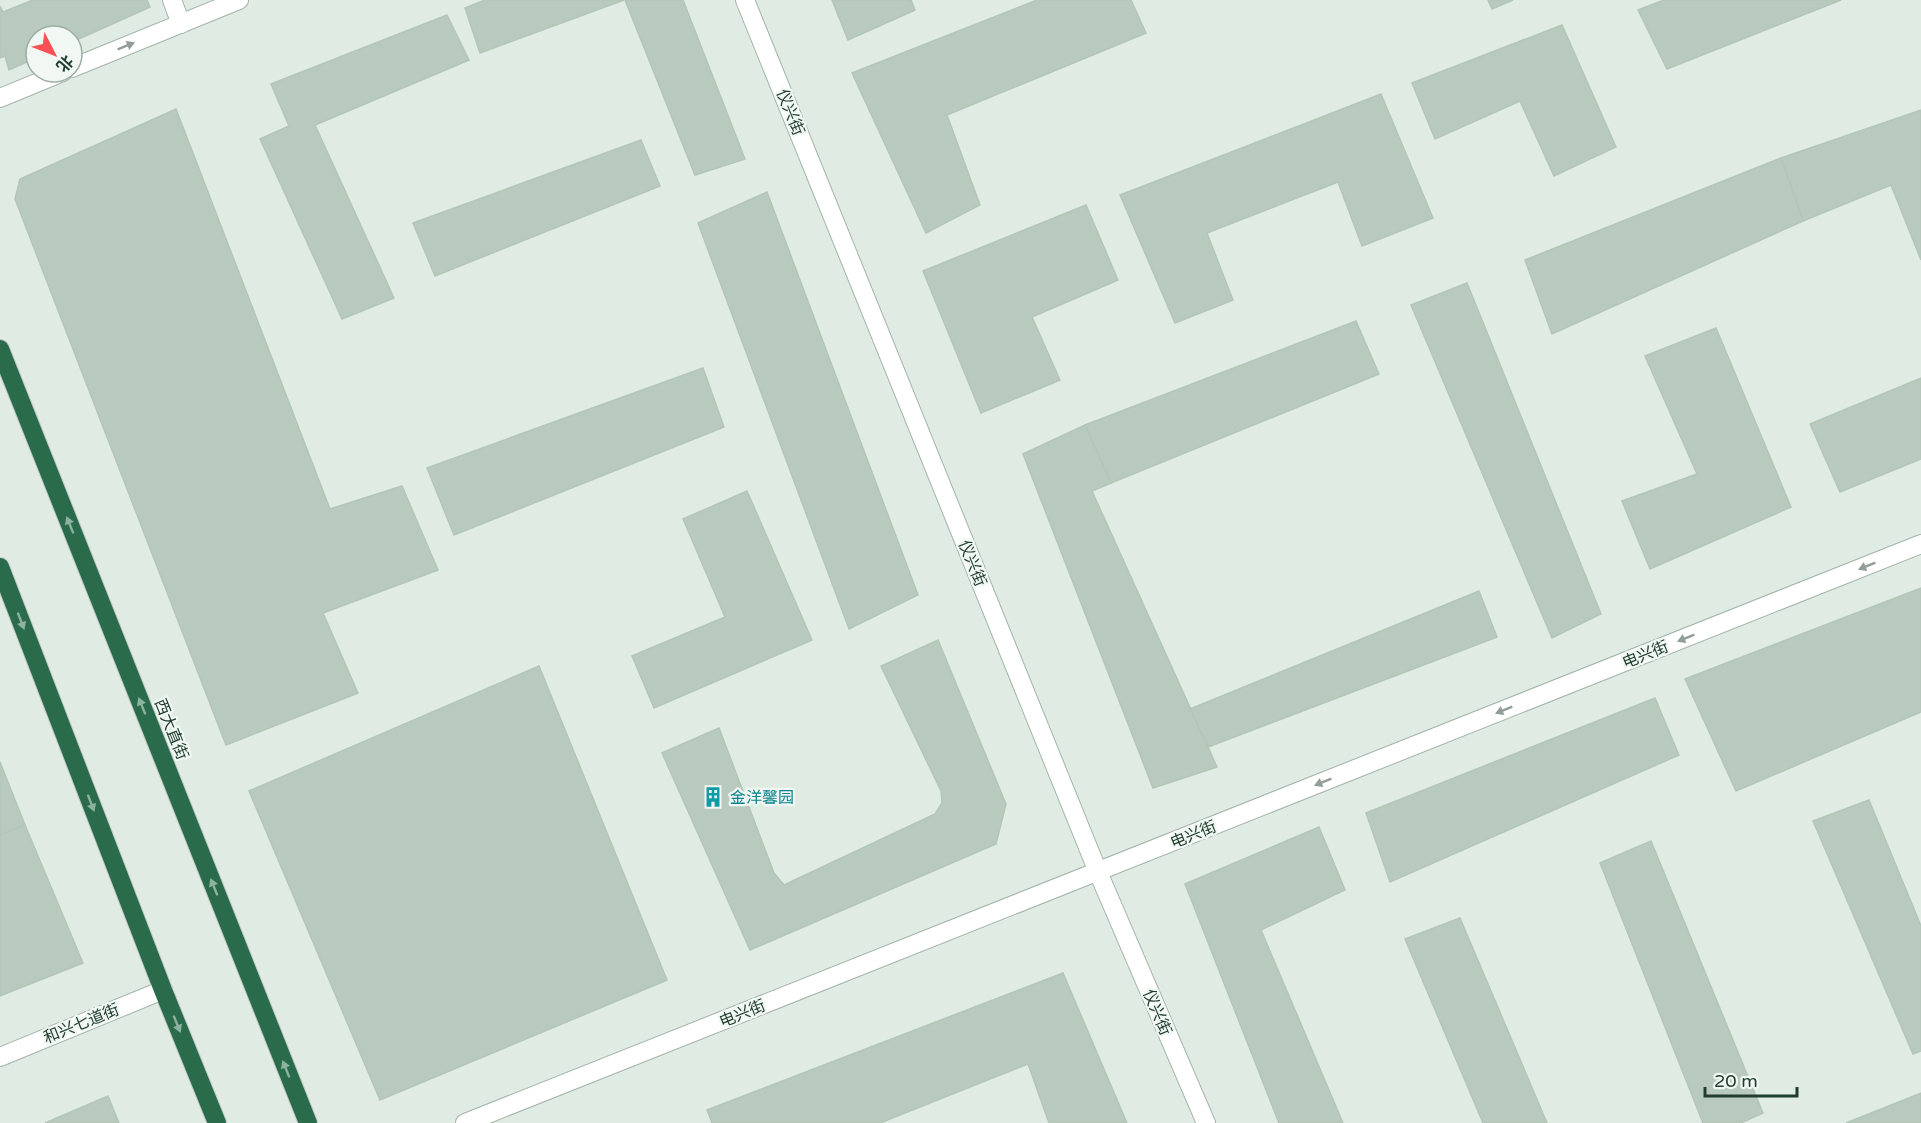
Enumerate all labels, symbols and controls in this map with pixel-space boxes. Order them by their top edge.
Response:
north arrow [24,24,84,84]
one-way arrow [117,41,135,50]
text: 北 [52,51,77,76]
street label: 仪兴街 [772,86,808,138]
one-way arrow [65,516,74,534]
street label: 仪兴街 [954,537,990,589]
one-way arrow [1857,561,1875,571]
one-way arrow [16,613,26,631]
one-way arrow [1676,633,1694,643]
street label: 电兴街 [1619,637,1671,673]
street label: 西大直街 [150,696,192,763]
one-way arrow [137,697,147,715]
one-way arrow [1495,705,1513,715]
one-way arrow [1314,777,1332,787]
building icon: 金洋馨园 [701,785,725,809]
place label: 金洋馨园 [730,788,794,808]
one-way arrow [86,795,96,813]
street label: 电兴街 [1167,817,1219,853]
one-way arrow [209,878,219,896]
street label: 仪兴街 [1138,986,1176,1038]
street label: 电兴街 [716,996,768,1032]
street label: 和兴七道街 [41,1000,122,1048]
one-way arrow [172,1016,182,1034]
one-way arrow [281,1059,291,1077]
scale bar [1705,1060,1796,1098]
text: 20 m [1714,1070,1758,1092]

